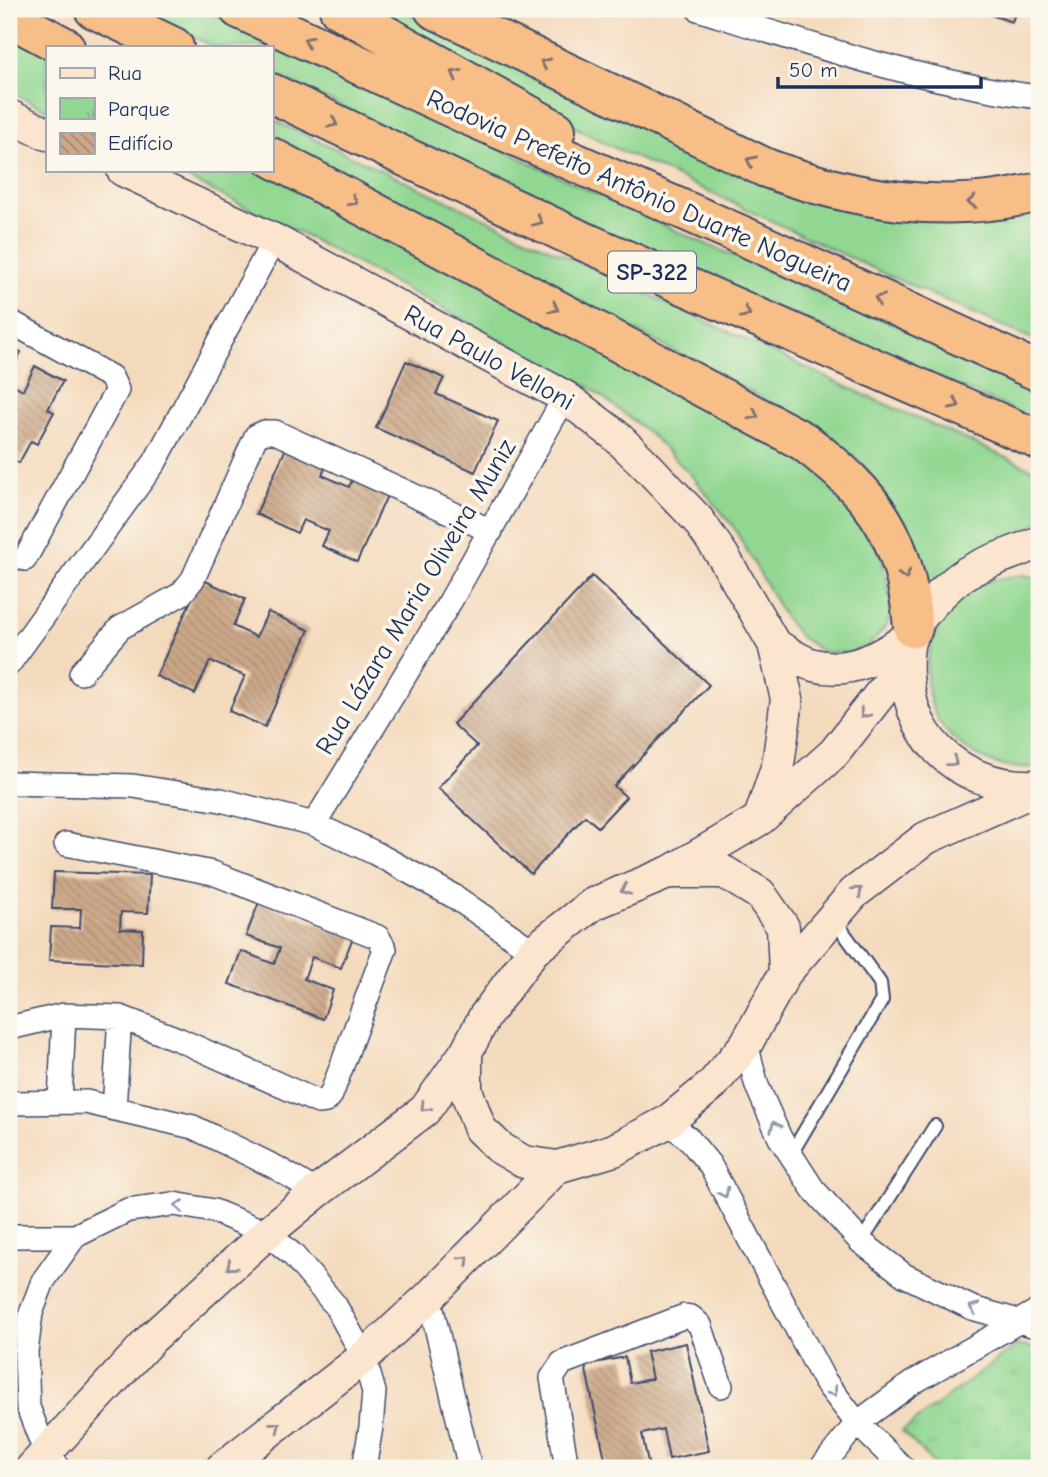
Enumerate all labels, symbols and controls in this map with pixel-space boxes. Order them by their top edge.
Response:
one-way arrow [303,35,315,49]
legend [46,46,273,172]
scale bar [778,46,982,90]
one-way arrow [540,57,553,71]
text: 50 m [789,58,838,82]
text: Rua [108,61,142,85]
one-way arrow [450,69,463,82]
street label: Rodovia Prefeito Antônio Duarte Nogueira [422,83,856,299]
text: Parque [108,97,170,121]
one-way arrow [326,114,338,128]
text: Edifício [108,131,173,155]
one-way arrow [746,155,758,169]
one-way arrow [346,192,358,206]
one-way arrow [966,194,977,209]
one-way arrow [531,212,543,226]
road number: SP-322 [608,251,696,292]
one-way arrow [874,293,886,307]
street label: Rua Paulo Velloni [399,299,579,417]
one-way arrow [547,300,559,313]
one-way arrow [739,305,751,319]
one-way arrow [947,396,960,410]
one-way arrow [747,407,760,420]
street label: Rua Lázara Maria Oliveira Muniz [310,434,522,760]
one-way arrow [897,568,911,580]
one-way arrow [860,706,872,719]
one-way arrow [945,754,958,767]
one-way arrow [620,882,632,896]
one-way arrow [849,887,862,899]
one-way arrow [421,1099,433,1112]
one-way arrow [769,1121,783,1133]
one-way arrow [716,1186,730,1198]
one-way arrow [174,1199,185,1214]
one-way arrow [457,1256,469,1268]
one-way arrow [226,1258,239,1271]
one-way arrow [968,1302,980,1316]
one-way arrow [825,1384,838,1397]
one-way arrow [268,1421,280,1434]

